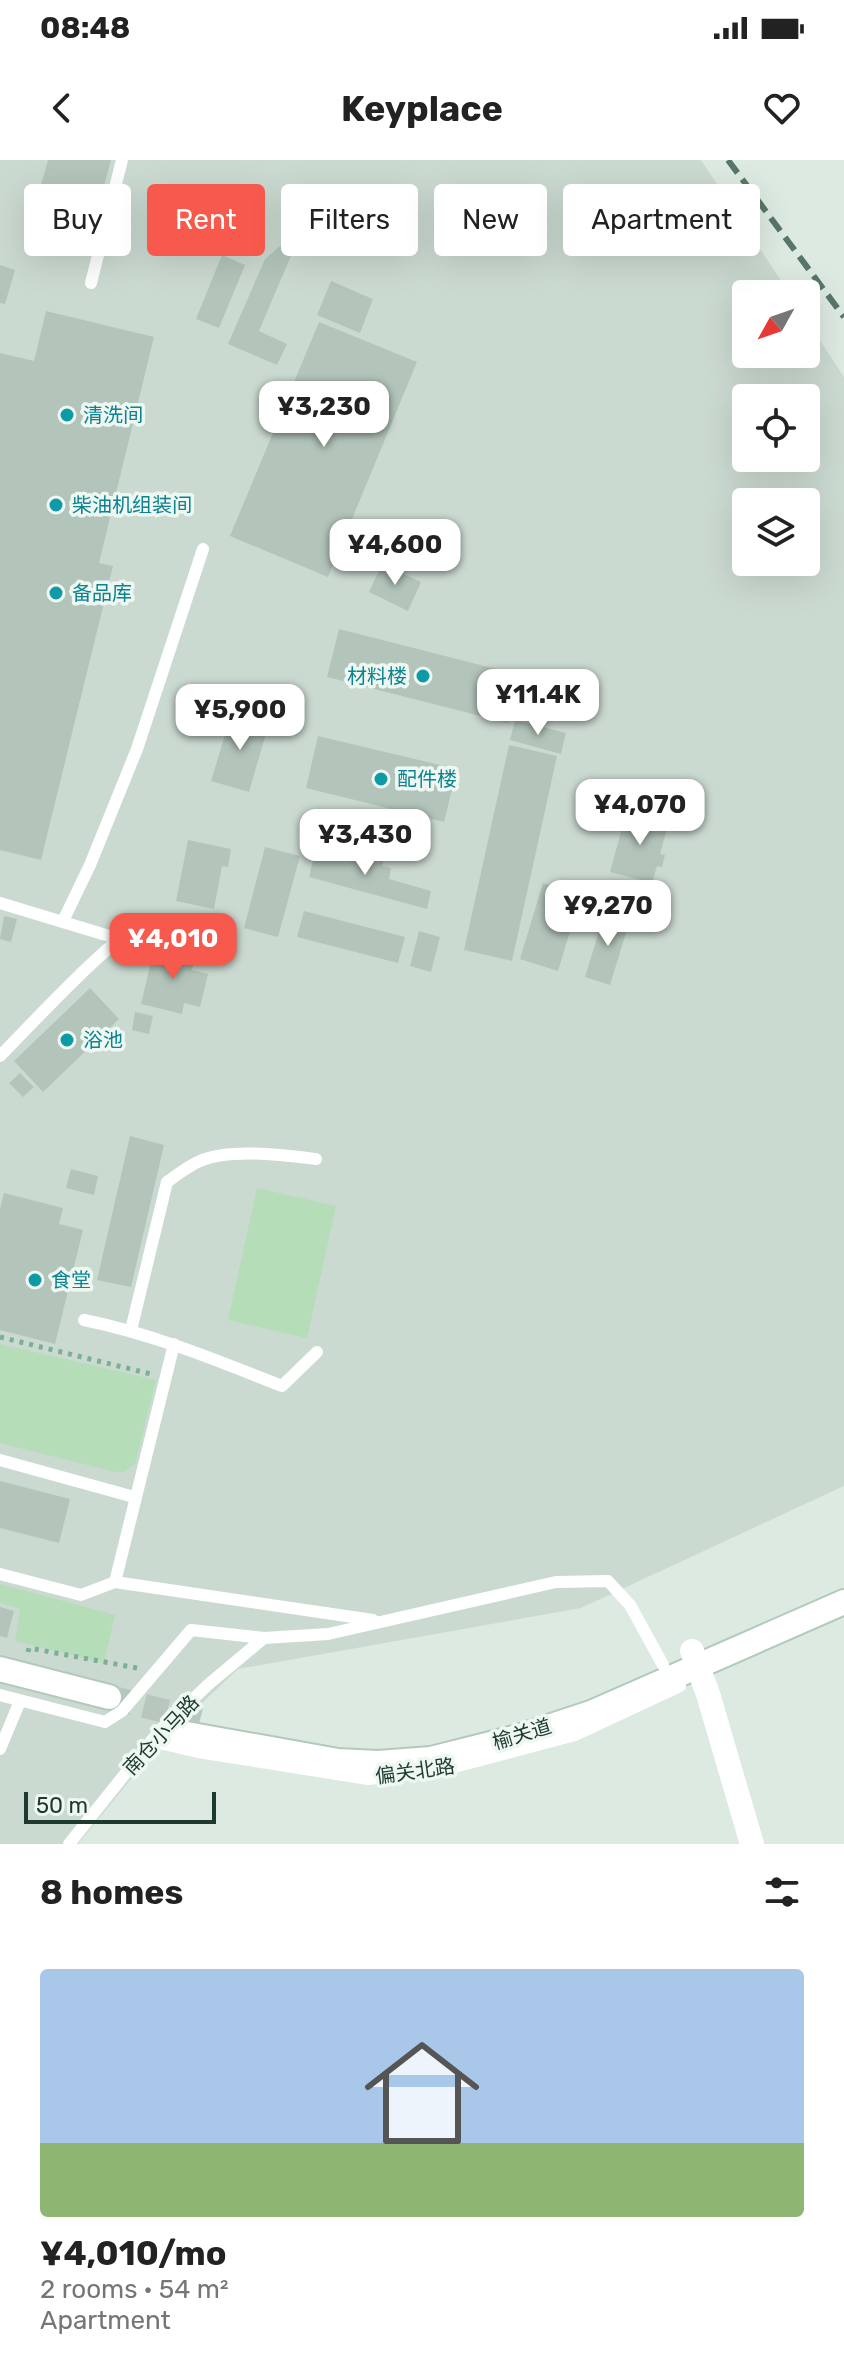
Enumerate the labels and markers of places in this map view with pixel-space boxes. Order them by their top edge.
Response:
pin: ¥3,230 [259,381,389,449]
place label: 清洗间 [83,403,143,427]
marker: 清洗间 [58,406,76,424]
place label: 柴油机组装间 [72,493,192,517]
marker: 柴油机组装间 [47,496,65,514]
pin: ¥4,600 [330,519,460,587]
place label: 备品库 [72,581,132,605]
marker: 备品库 [47,584,65,602]
place label: 材料楼 [347,664,407,688]
marker: 材料楼 [414,667,432,685]
pin: ¥11.4K [473,669,603,737]
pin: ¥5,900 [175,684,305,752]
place label: 配件楼 [397,767,457,791]
marker: 配件楼 [372,770,390,788]
pin: ¥4,070 [575,779,705,847]
pin: ¥3,430 [300,809,430,877]
pin: ¥9,270 [543,880,673,948]
pin: ¥4,010 [108,913,238,981]
place label: 浴池 [83,1028,123,1052]
marker: 浴池 [58,1031,76,1049]
place label: 食堂 [51,1268,91,1292]
marker: 食堂 [26,1271,44,1289]

